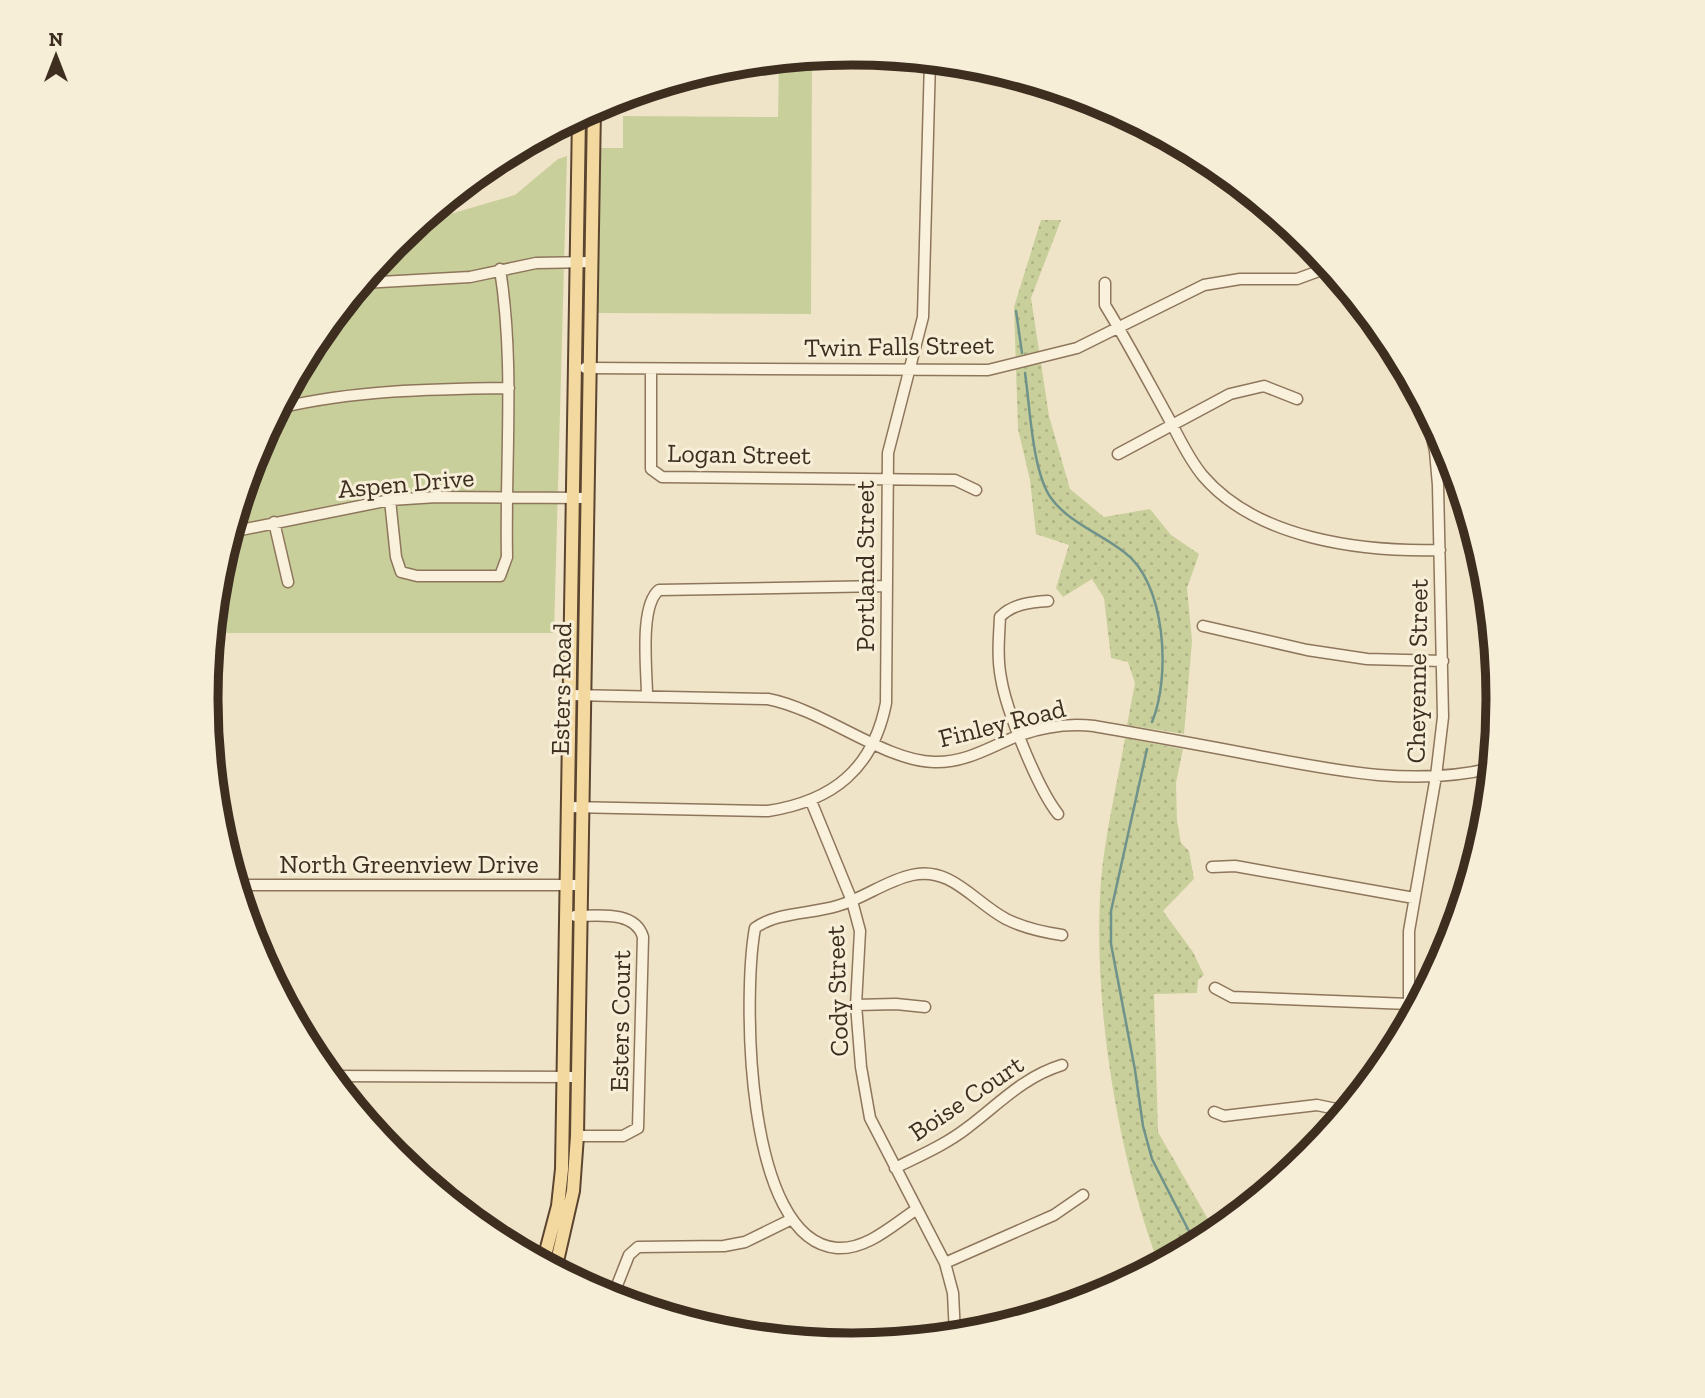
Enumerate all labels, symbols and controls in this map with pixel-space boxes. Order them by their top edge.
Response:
north arrow [21,21,91,91]
text: N [49,28,63,51]
street label: Twin Falls Street [804,328,995,364]
street label: Logan Street [667,437,811,471]
street label: Aspen Drive [336,461,476,505]
street label: Portland Street [849,480,881,652]
street label: Cheyenne Street [1399,578,1435,764]
street label: Esters Road [544,622,578,756]
street label: Finley Road [935,692,1069,754]
street label: North Greenview Drive [279,848,539,880]
street label: Cody Street [819,925,855,1057]
street label: Esters Court [603,949,637,1092]
street label: Boise Court [903,1048,1030,1148]

